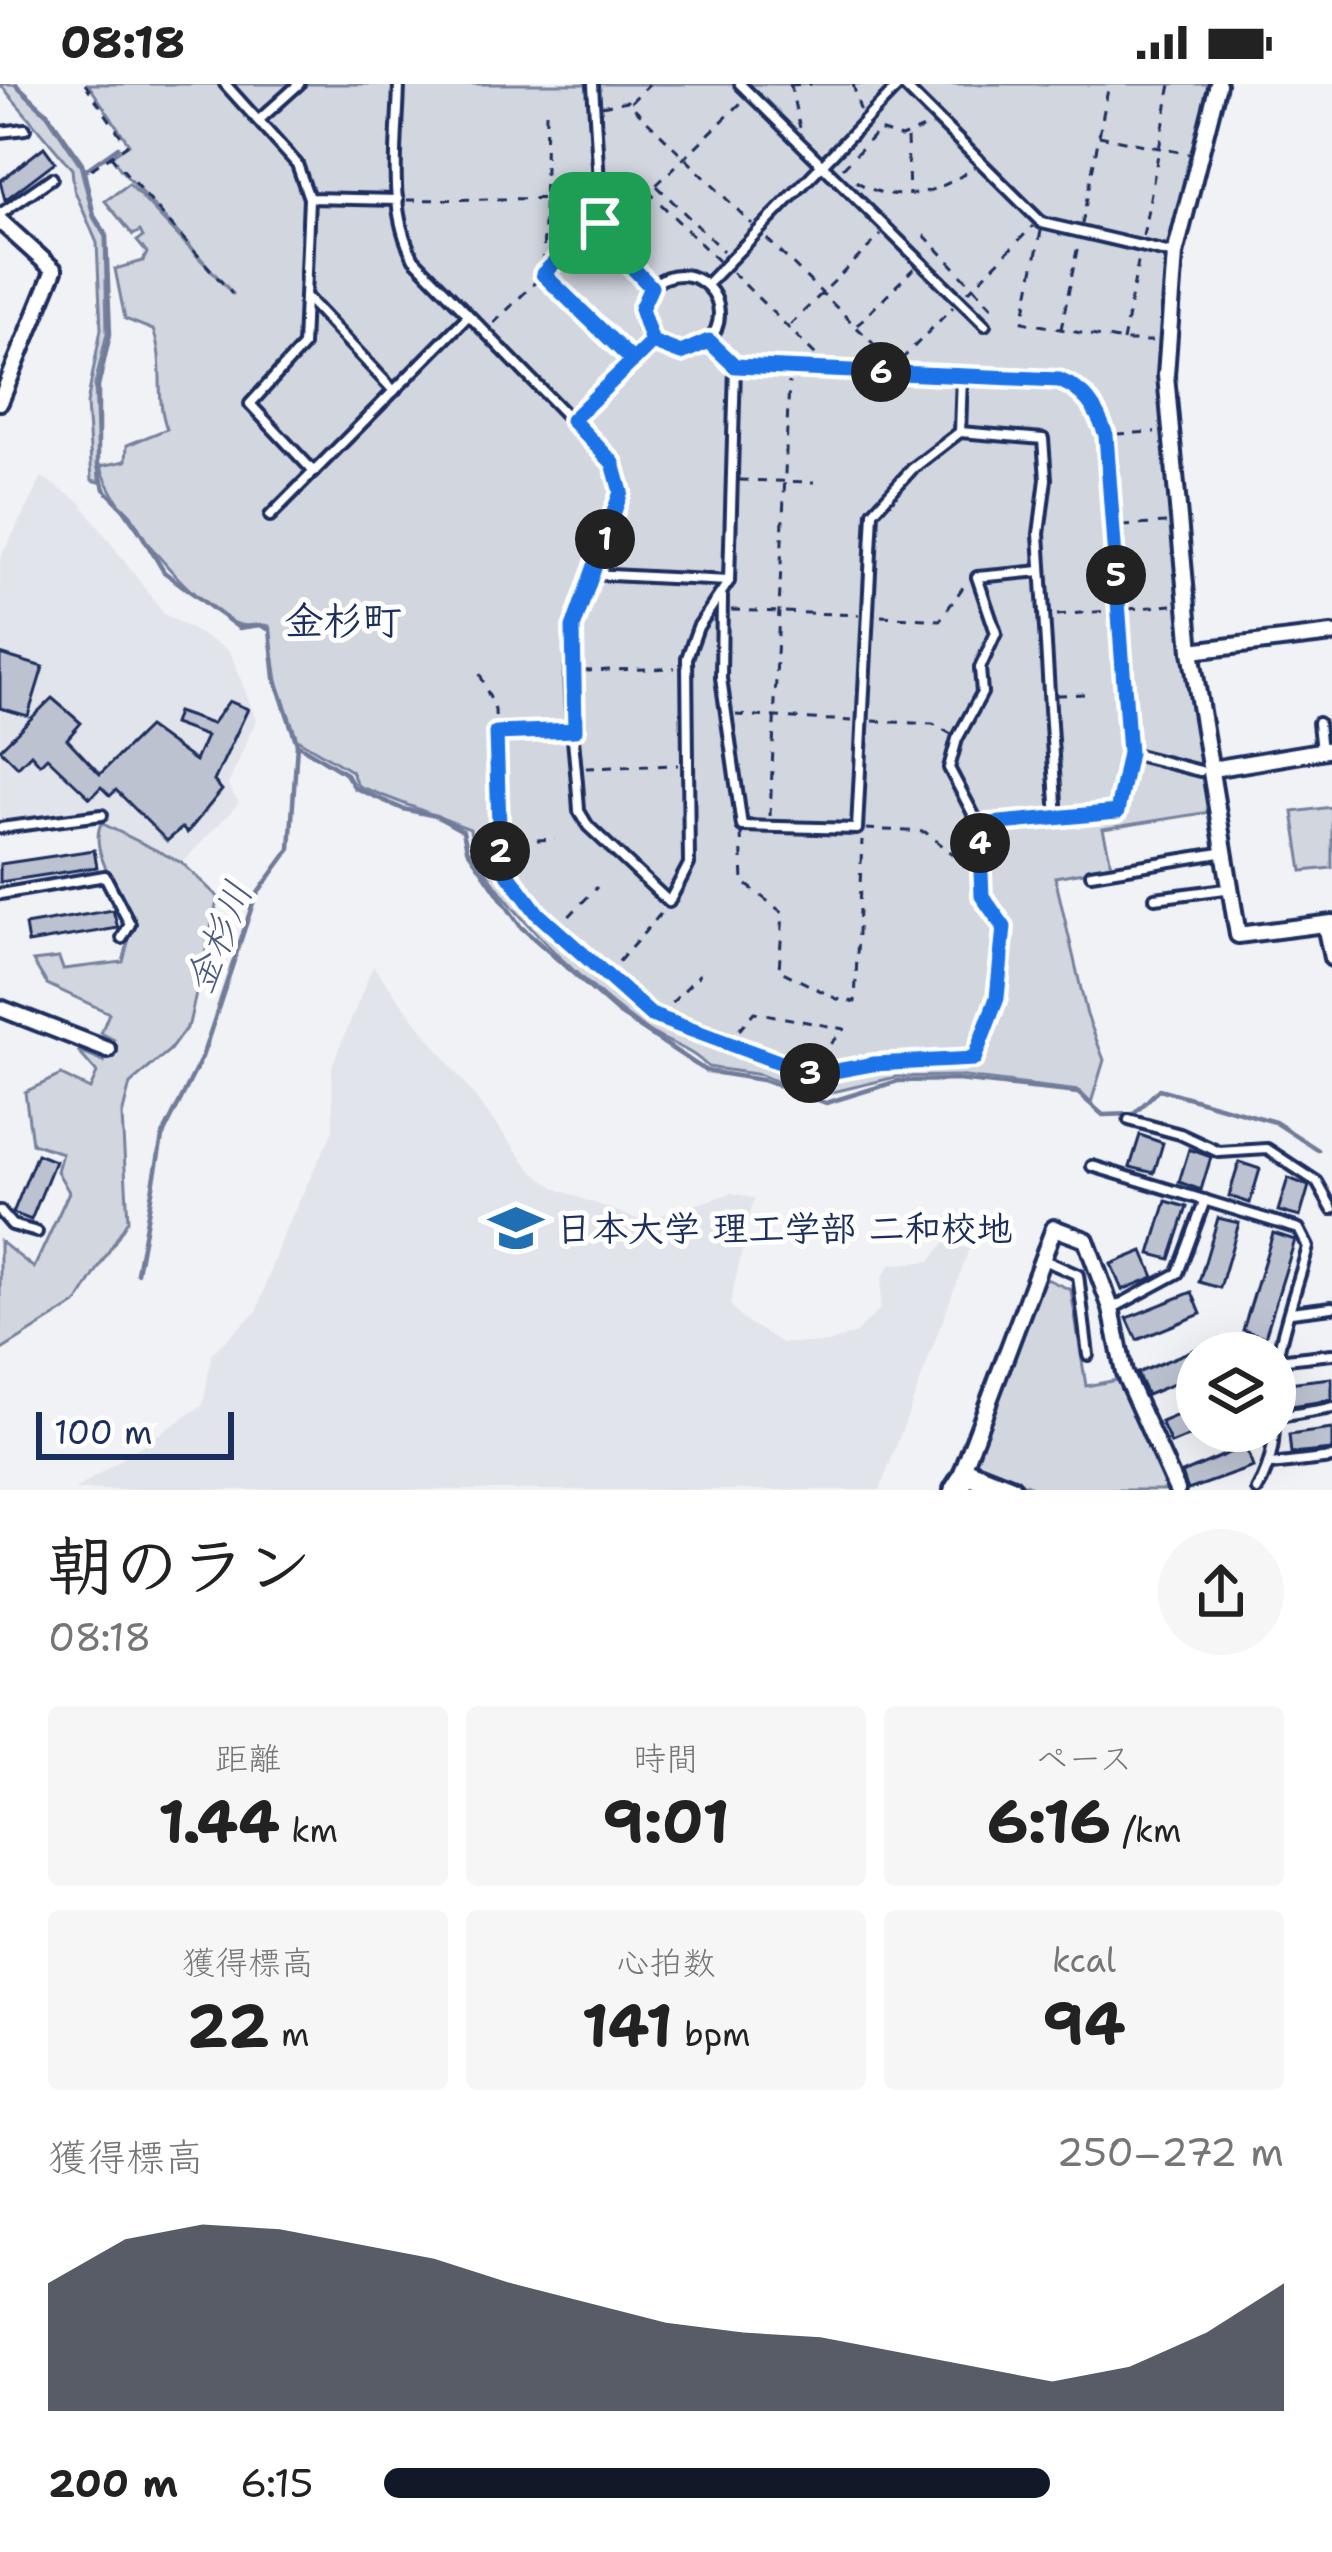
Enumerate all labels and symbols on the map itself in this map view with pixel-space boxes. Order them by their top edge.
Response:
pin [549,172,651,274]
pin: 6 [851,342,911,402]
pin: 1 [575,509,635,569]
pin: 5 [1086,545,1146,605]
district label: 金杉町 [284,594,402,646]
pin: 4 [950,813,1010,873]
pin: 2 [470,821,530,881]
water label: 金杉川 [172,873,264,1001]
pin: 3 [780,1043,840,1103]
school or university icon: 日本大学 理工学部 二和校地 [487,1199,545,1257]
place label: 日本大学 理工学部 二和校地 [556,1204,1013,1253]
scale bar [36,1406,234,1459]

